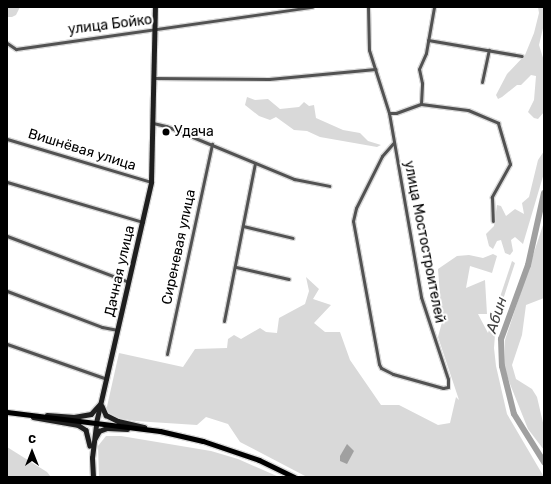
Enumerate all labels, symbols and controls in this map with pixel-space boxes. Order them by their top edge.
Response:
street label: улица Бойко [67,12,153,38]
place label: Удача [174,124,214,140]
street label: Вишнёвая улица [26,126,138,174]
marker: Удача [161,127,171,137]
street label: улица Мостостроителей [400,159,448,325]
street label: Сиреневая улица [159,188,199,306]
street label: Дачная улица [101,224,139,318]
water label: Абин [483,295,511,335]
north arrow [12,432,52,472]
text: С [28,433,36,446]

